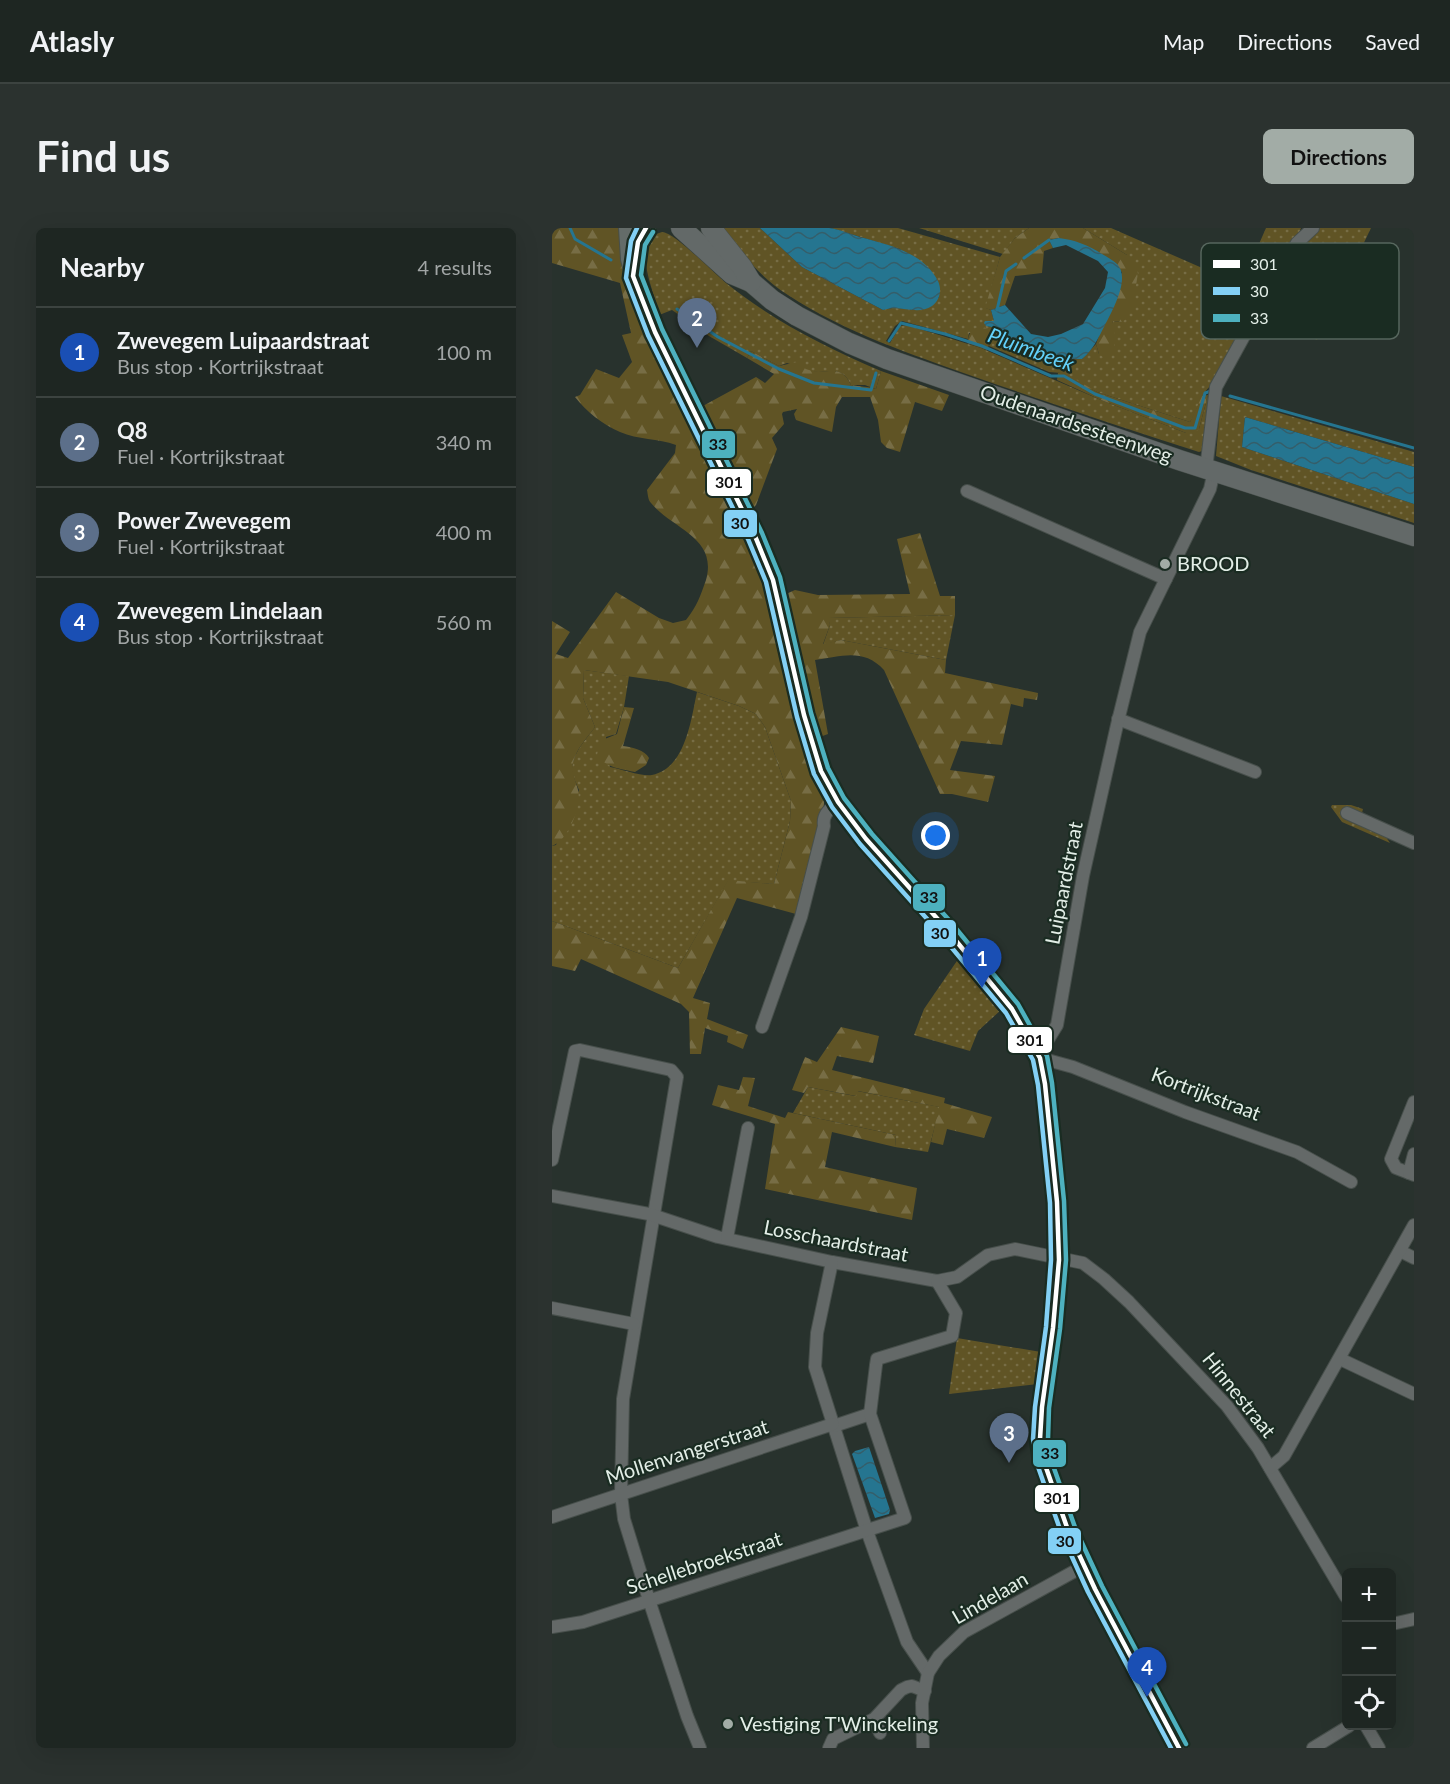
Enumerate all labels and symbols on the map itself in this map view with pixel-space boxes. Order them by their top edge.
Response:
legend [1201,243,1399,339]
text: 301 [1250,254,1278,273]
text: 30 [1250,281,1269,300]
pin: 2 [678,298,716,348]
text: 33 [1250,308,1269,327]
water label: Pluimbeek [985,321,1079,376]
street label: Oudenaardsesteenweg [977,379,1176,467]
line badge: 33 [701,430,736,459]
text: 33 [709,434,727,453]
line badge: 301 [706,468,752,497]
text: 301 [715,472,743,491]
line badge: 30 [723,509,758,538]
text: 30 [731,513,749,532]
place label: BROOD [1177,551,1250,575]
marker: BROOD [1158,557,1172,571]
street label: Luipaardstraat [1039,819,1087,946]
your location [921,821,950,850]
line badge: 33 [912,883,946,912]
text: 33 [920,887,938,906]
line badge: 30 [923,919,957,948]
text: 30 [931,923,949,942]
pin: 1 [962,938,1002,988]
line badge: 301 [1007,1026,1053,1054]
text: 301 [1016,1030,1044,1049]
street label: Kortrijkstraat [1148,1061,1264,1125]
street label: Losschaardstraat [762,1214,911,1266]
street label: Hinnestraat [1198,1347,1281,1442]
street label: Mollenvangerstraat [602,1413,771,1489]
pin: 3 [990,1414,1028,1463]
line badge: 33 [1032,1439,1067,1468]
text: 33 [1041,1443,1059,1462]
line badge: 301 [1034,1484,1080,1513]
text: 301 [1043,1488,1071,1507]
street label: Schellebroekstraat [623,1526,784,1599]
line badge: 30 [1047,1527,1082,1555]
text: 30 [1056,1531,1074,1550]
street label: Lindelaan [947,1566,1032,1628]
pin: 4 [1128,1648,1166,1697]
place label: Vestiging T'Winckeling [740,1711,938,1735]
marker: Vestiging T'Winckeling [721,1717,735,1731]

